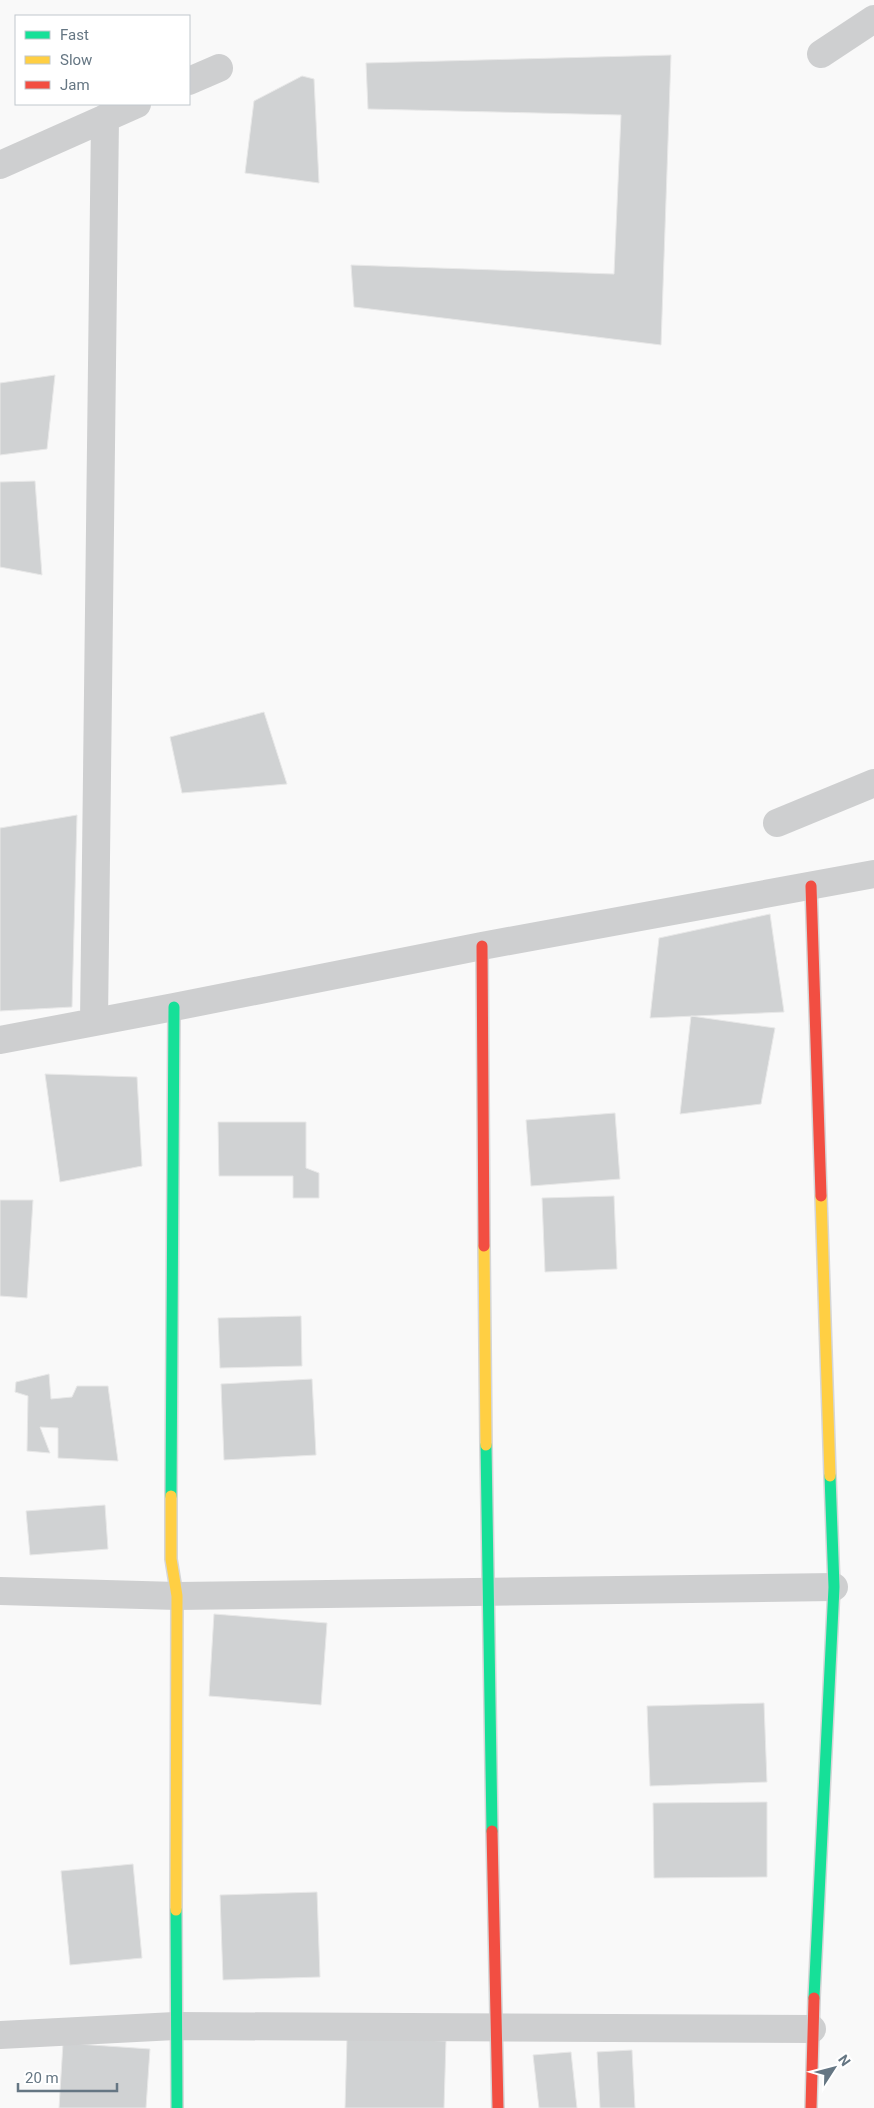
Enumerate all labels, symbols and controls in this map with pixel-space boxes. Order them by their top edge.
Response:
legend [15,15,190,105]
text: Fast [60,26,89,44]
text: Slow [60,51,92,69]
text: Jam [60,76,90,94]
north arrow [809,2043,859,2093]
text: N [835,2052,854,2069]
scale bar [18,2060,116,2092]
text: 20 m [25,2069,59,2087]

